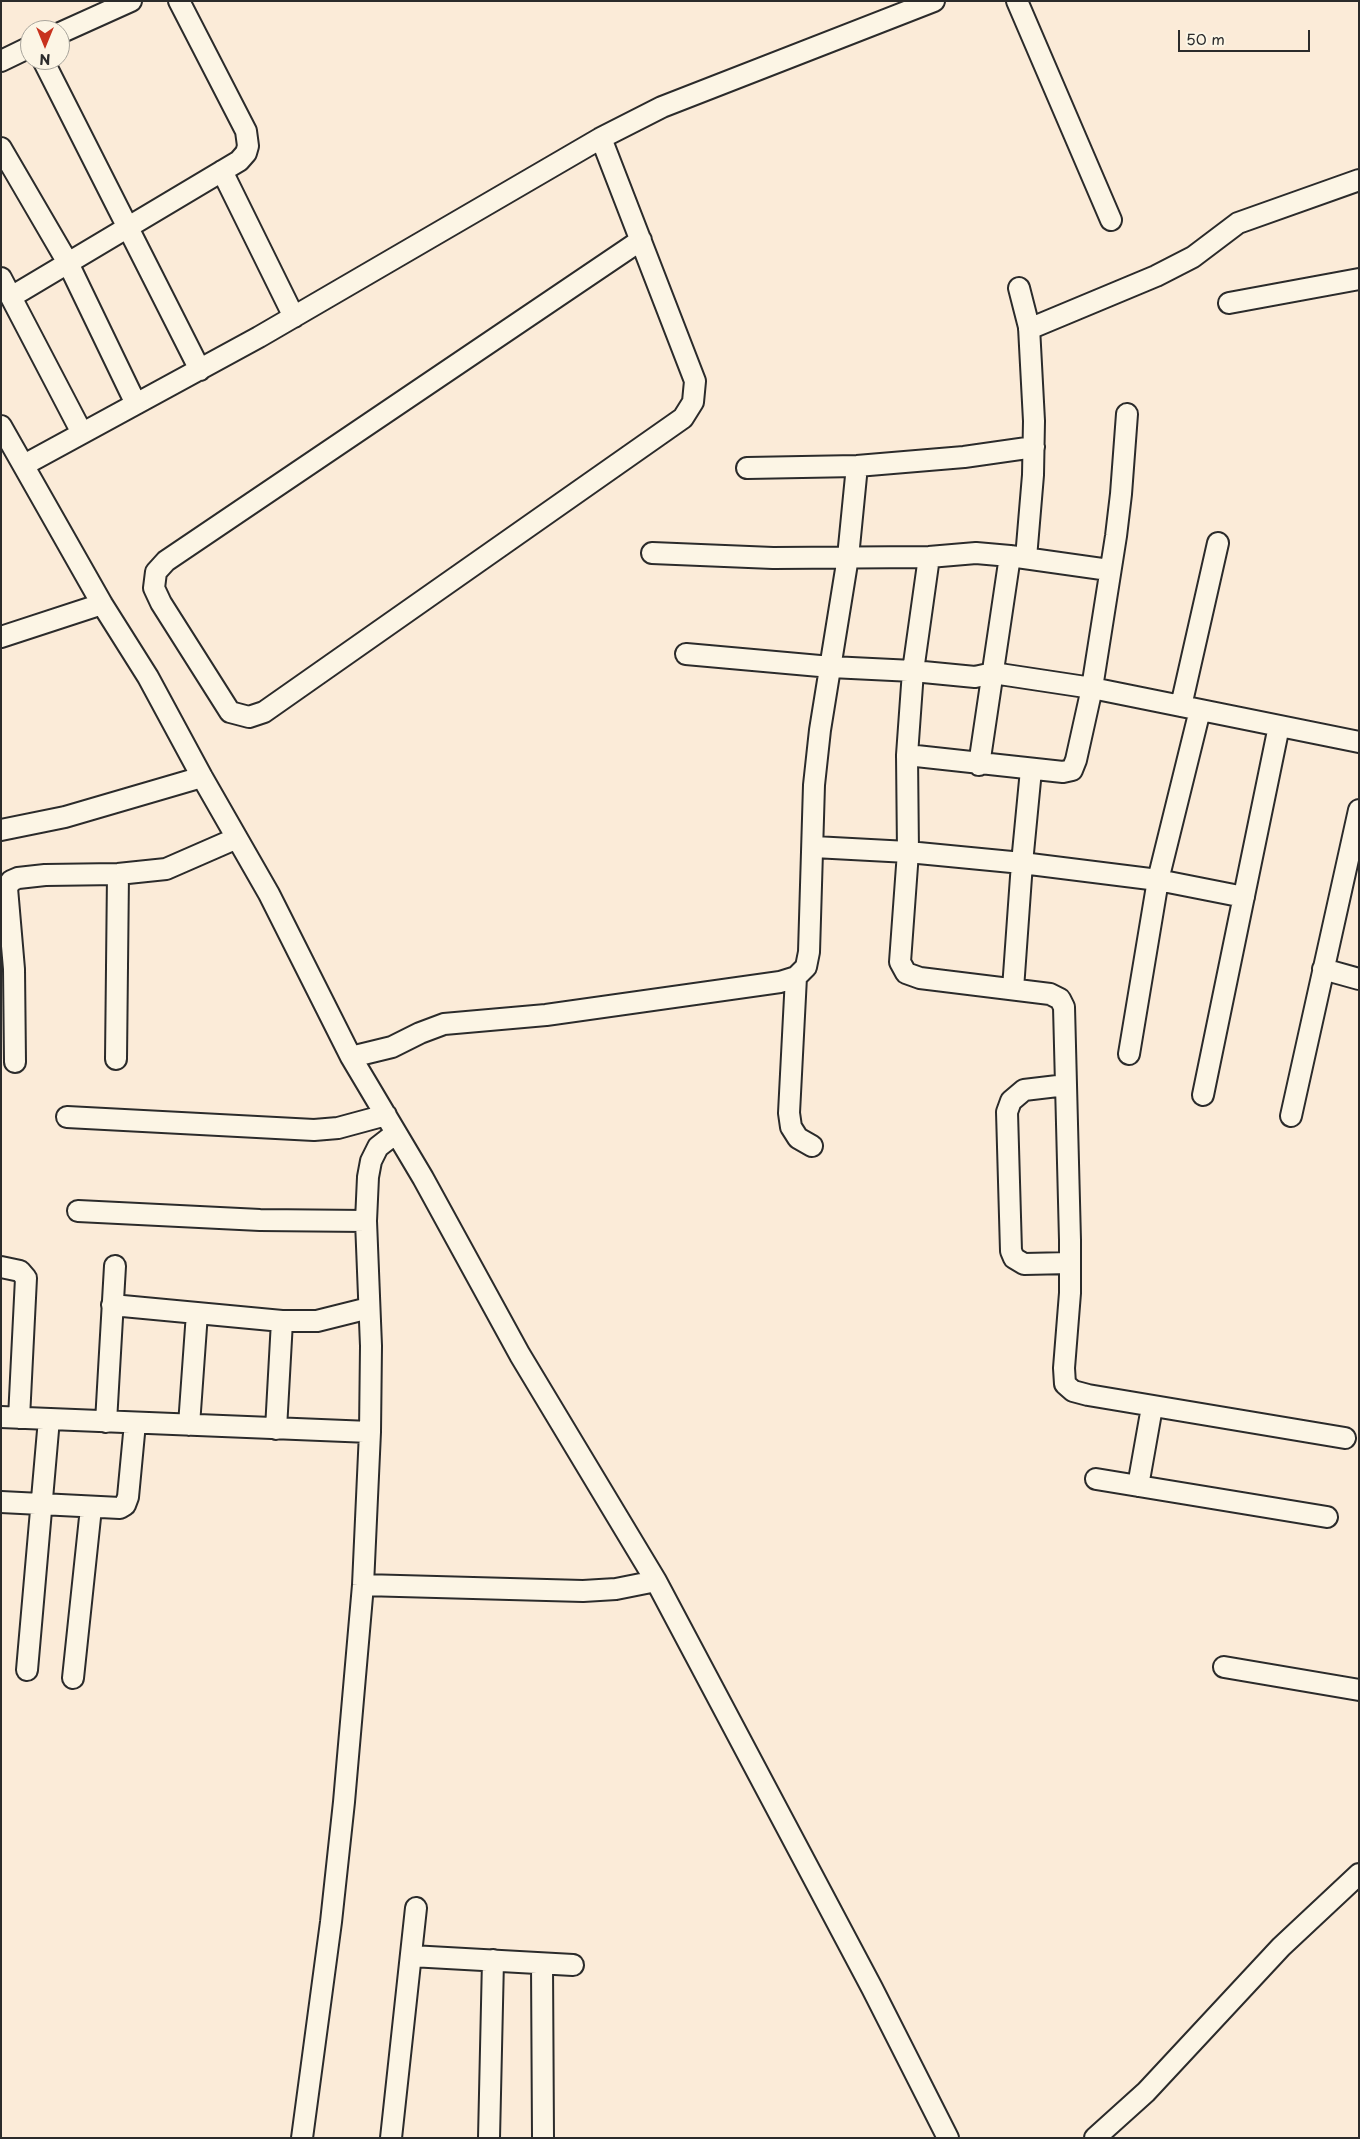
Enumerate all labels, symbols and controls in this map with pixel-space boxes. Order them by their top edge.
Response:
north arrow [20,20,70,70]
scale bar [1180,20,1312,52]
text: 50 m [1186,27,1225,50]
text: N [39,49,51,70]

